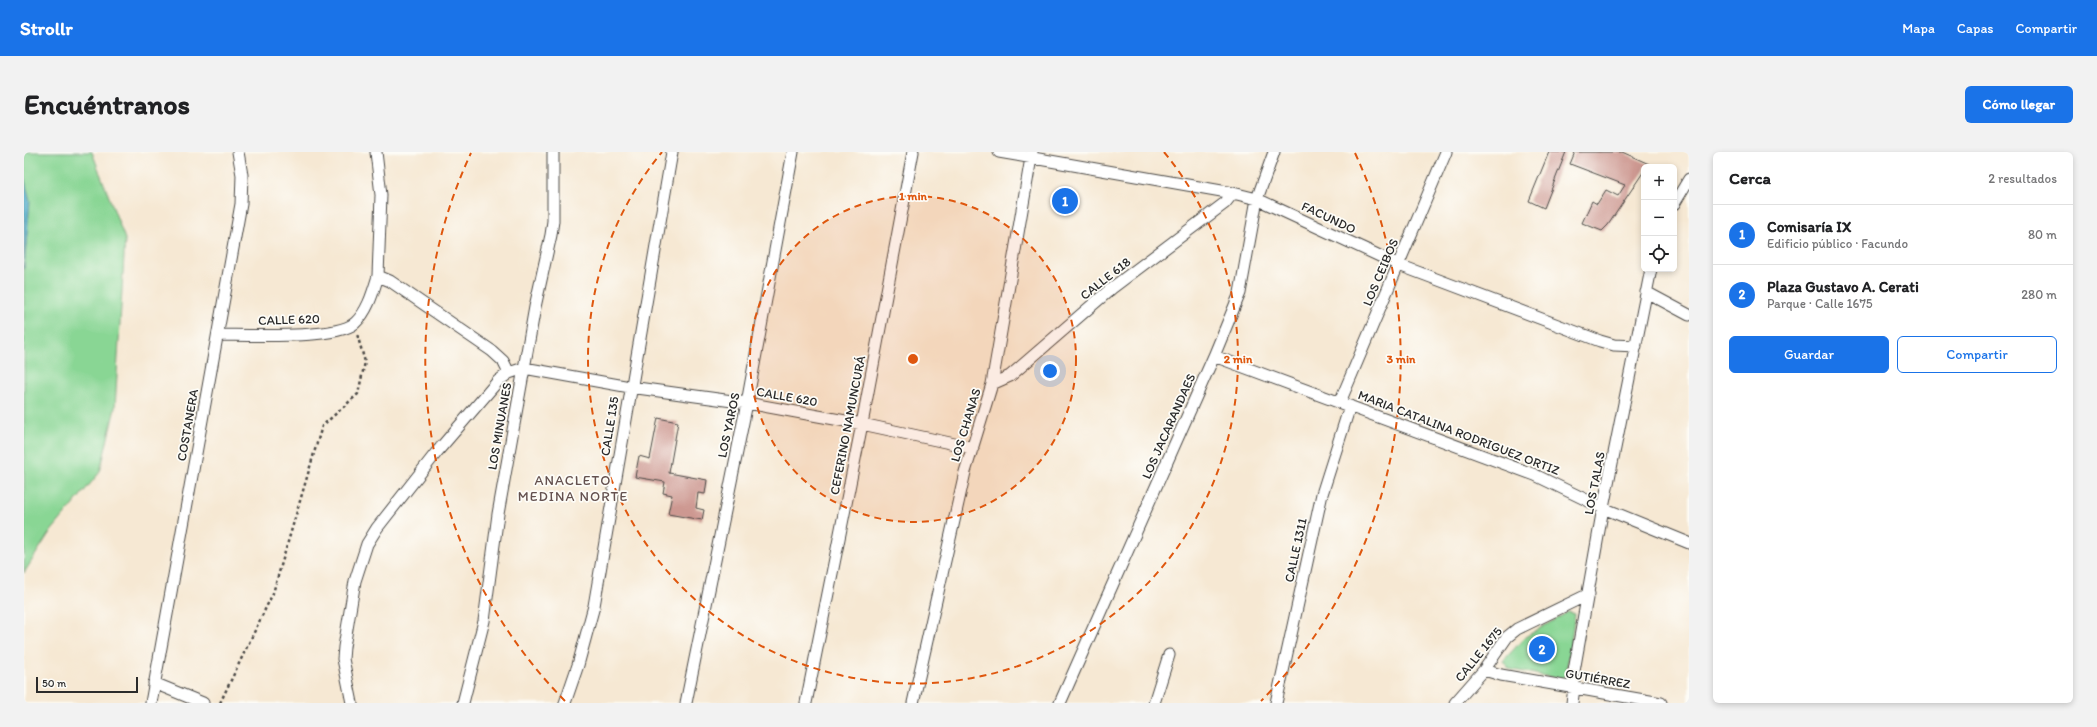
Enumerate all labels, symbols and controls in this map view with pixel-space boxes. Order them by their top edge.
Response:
text: Strollr [20,17,73,40]
text: Mapa [1902,20,1935,37]
text: Capas [1957,20,1994,37]
text: Compartir [2016,20,2077,37]
button: Cómo llegar [1965,86,2073,123]
text: Encuéntranos [24,87,190,121]
map controls [1641,164,1677,272]
button: + [1641,164,1677,200]
text: Cerca [1729,168,1771,188]
text: 2 resultados [1988,171,2057,186]
pin: 1 [1052,186,1078,216]
text: 1 min [899,189,928,203]
street label: FACUNDO [1299,198,1358,237]
button: − [1641,200,1677,236]
text: Comisaría IX [1767,218,1851,236]
text: 1 [1739,227,1745,242]
text: 80 m [2028,227,2057,242]
street label: LOS CEIBOS [1360,236,1401,308]
button: locate [1641,236,1677,272]
text: Edificio público · Facundo [1767,236,1908,251]
street label: CALLE 618 [1077,254,1134,303]
text: Plaza Gustavo A. Cerati [1767,278,1919,296]
text: 2 [1739,287,1745,302]
text: 280 m [2021,287,2057,302]
text: Parque · Calle 1675 [1767,296,1873,311]
street label: CALLE 620 [258,311,320,328]
button: Guardar [1729,336,1889,373]
button: Compartir [1897,336,2057,373]
centre of rings [906,352,920,366]
text: 2 min [1224,352,1253,366]
text: 3 min [1387,352,1416,366]
street label: CEFERINO NAMUNCURÁ [827,354,868,496]
your location [1040,361,1060,381]
street label: LOS JACARANDAES [1138,371,1198,481]
street label: LOS MINUANES [484,381,515,471]
street label: CALLE 620 [755,384,819,409]
street label: COSTANERA [174,387,201,462]
street label: LOS CHANAS [947,387,984,464]
street label: MARIA CATALINA RODRIGUEZ ORTIZ [1356,387,1562,478]
street label: LOS YAROS [714,391,743,459]
street label: CALLE 135 [597,395,622,457]
street label: LOS TALAS [1581,450,1608,516]
district label: ANACLETO MEDINA NORTE [518,472,628,505]
street label: CALLE 1311 [1281,517,1310,584]
street label: CALLE 1675 [1452,624,1505,685]
pin: 2 [1529,634,1555,664]
street label: GUTIÉRREZ [1564,665,1632,692]
scale bar [36,675,138,694]
text: 50 m [42,677,66,690]

